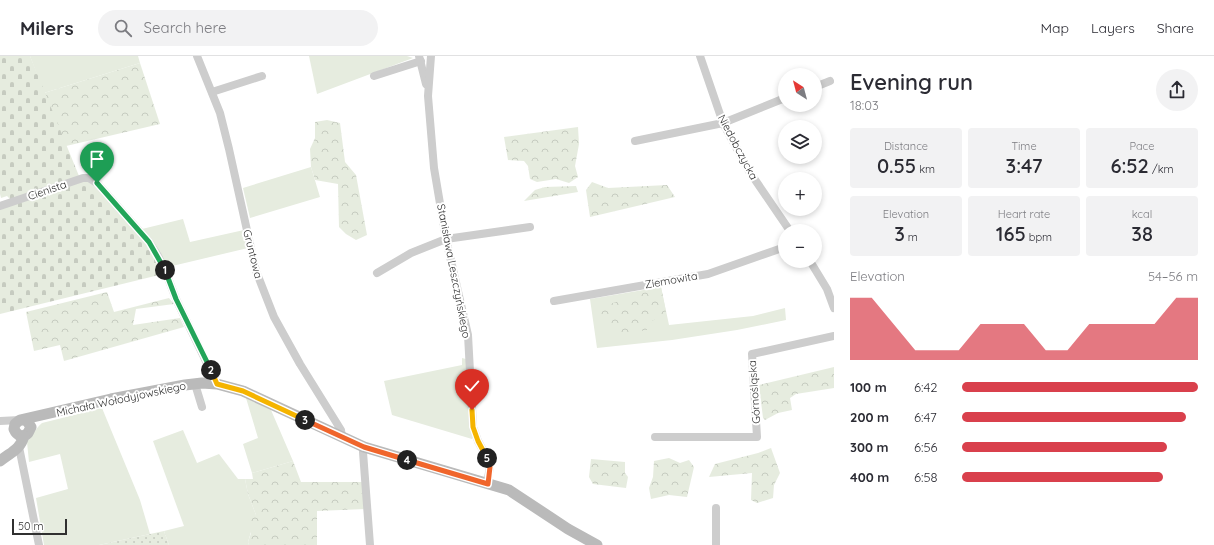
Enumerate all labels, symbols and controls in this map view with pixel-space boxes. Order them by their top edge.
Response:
search box [98,10,378,46]
text: Milers [20,16,74,40]
icon: search [112,17,134,39]
text: Search here [144,18,226,37]
text: Map [1040,19,1069,37]
text: Layers [1091,19,1135,37]
text: Share [1157,19,1194,37]
north arrow [778,68,822,112]
map controls [778,68,822,268]
text: Evening run [850,68,973,96]
button: share [1156,69,1198,111]
text: 18:03 [850,97,879,113]
street label: Niedobczycka [715,112,761,182]
button: layers [778,120,822,164]
text: Distance [884,139,928,153]
text: Time [1011,139,1037,153]
text: Pace [1129,139,1155,153]
pin [80,142,114,183]
icon: arrive [86,148,108,170]
text: 0.55 [877,153,916,178]
text: 3:47 [1005,153,1043,178]
text: 6:52 [1110,153,1149,178]
text: km [916,162,935,176]
text: /km [1149,162,1174,176]
button: + [778,172,822,216]
street label: Cienista [26,177,68,203]
street label: Stanisława Leszczyńskiego [434,203,474,340]
text: Elevation [883,207,929,221]
text: Heart rate [998,207,1050,221]
text: kcal [1132,207,1152,221]
text: 3 [894,221,905,246]
text: 165 [996,221,1026,246]
text: 38 [1131,221,1153,246]
button: − [778,224,822,268]
street label: Gruntowa [240,228,266,280]
text: m [905,230,918,244]
text: bpm [1026,230,1052,244]
pin: 1 [155,260,175,280]
text: 1 [163,263,167,277]
street label: Ziemowita [644,268,698,292]
text: Elevation [850,268,905,284]
text: 54–56 m [1148,268,1198,284]
pin: 2 [201,360,221,380]
street label: Górnośląska [745,360,763,424]
text: 2 [208,363,214,377]
pin [455,369,489,410]
icon: check [461,375,483,397]
street label: Michała Wołodyjowskiego [55,378,187,420]
text: 100 m [850,379,887,395]
text: 6:42 [914,379,937,395]
text: 200 m [850,409,889,425]
text: 6:47 [914,409,937,425]
pin: 3 [295,410,315,430]
text: 3 [302,413,308,427]
text: 300 m [850,439,889,455]
text: 6:56 [914,439,938,455]
pin: 5 [477,448,497,468]
pin: 4 [397,450,417,470]
text: 5 [484,451,490,465]
text: 4 [404,453,410,467]
text: 400 m [850,469,889,485]
text: 6:58 [914,469,938,485]
scale bar [12,517,67,536]
text: 50 m [18,519,44,533]

